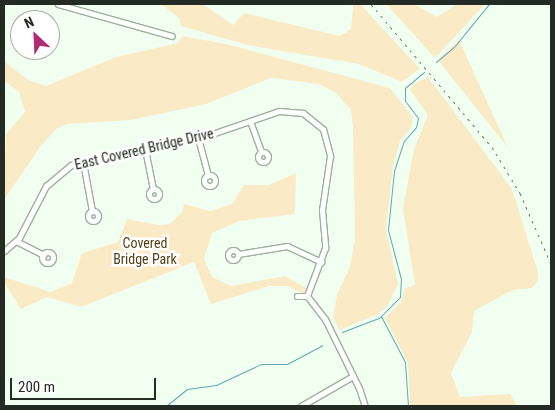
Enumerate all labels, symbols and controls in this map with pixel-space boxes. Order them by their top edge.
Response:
north arrow [10,10,60,60]
text: N [22,13,36,31]
street label: East Covered Bridge Drive [73,125,215,173]
park label: Covered Bridge Park [113,235,177,268]
scale bar [12,368,159,400]
text: 200 m [18,378,55,396]

